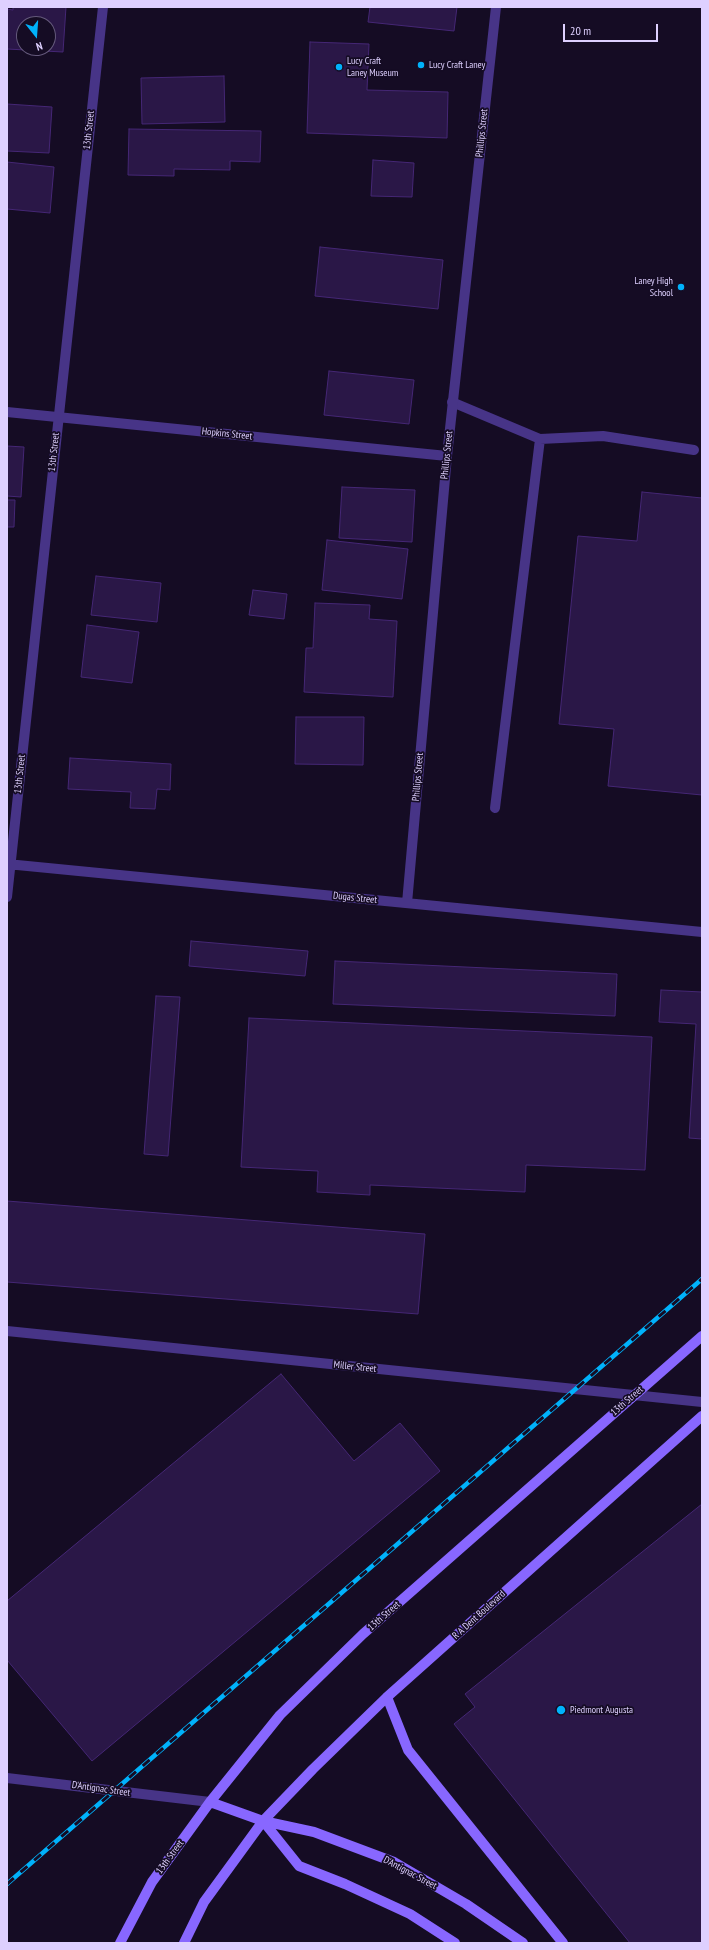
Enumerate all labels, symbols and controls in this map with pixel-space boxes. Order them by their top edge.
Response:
north arrow [16,16,56,56]
scale bar [565,16,660,42]
text: 20 m [570,23,591,38]
text: N [34,39,44,54]
place label: Lucy Craft Laney Museum [347,55,398,78]
place label: Lucy Craft Laney [429,59,485,71]
marker: Lucy Craft Laney [416,60,426,70]
marker: Lucy Craft Laney Museum [334,62,344,72]
street label: Phillips Street [474,108,490,158]
street label: 13th Street [81,110,97,150]
place label: Laney High School [635,275,673,298]
marker: Laney High School [676,282,686,292]
street label: Hopkins Street [201,425,253,443]
street label: Phillips Street [439,430,455,480]
street label: 13th Street [46,432,62,472]
street label: Phillips Street [410,752,426,802]
street label: 13th Street [12,754,28,794]
street label: Dugas Street [332,890,378,906]
street label: Miller Street [333,1359,377,1375]
street label: 13th Street [608,1384,646,1418]
street label: R A Dent Boulevard [450,1588,508,1642]
street label: 13th Street [365,1599,403,1633]
marker: Piedmont Augusta [555,1704,567,1716]
place label: Piedmont Augusta [570,1704,633,1716]
street label: D'Antignac Street [71,1779,131,1799]
street label: 13th Street [154,1838,186,1876]
street label: D'Antignac Street [381,1854,439,1892]

